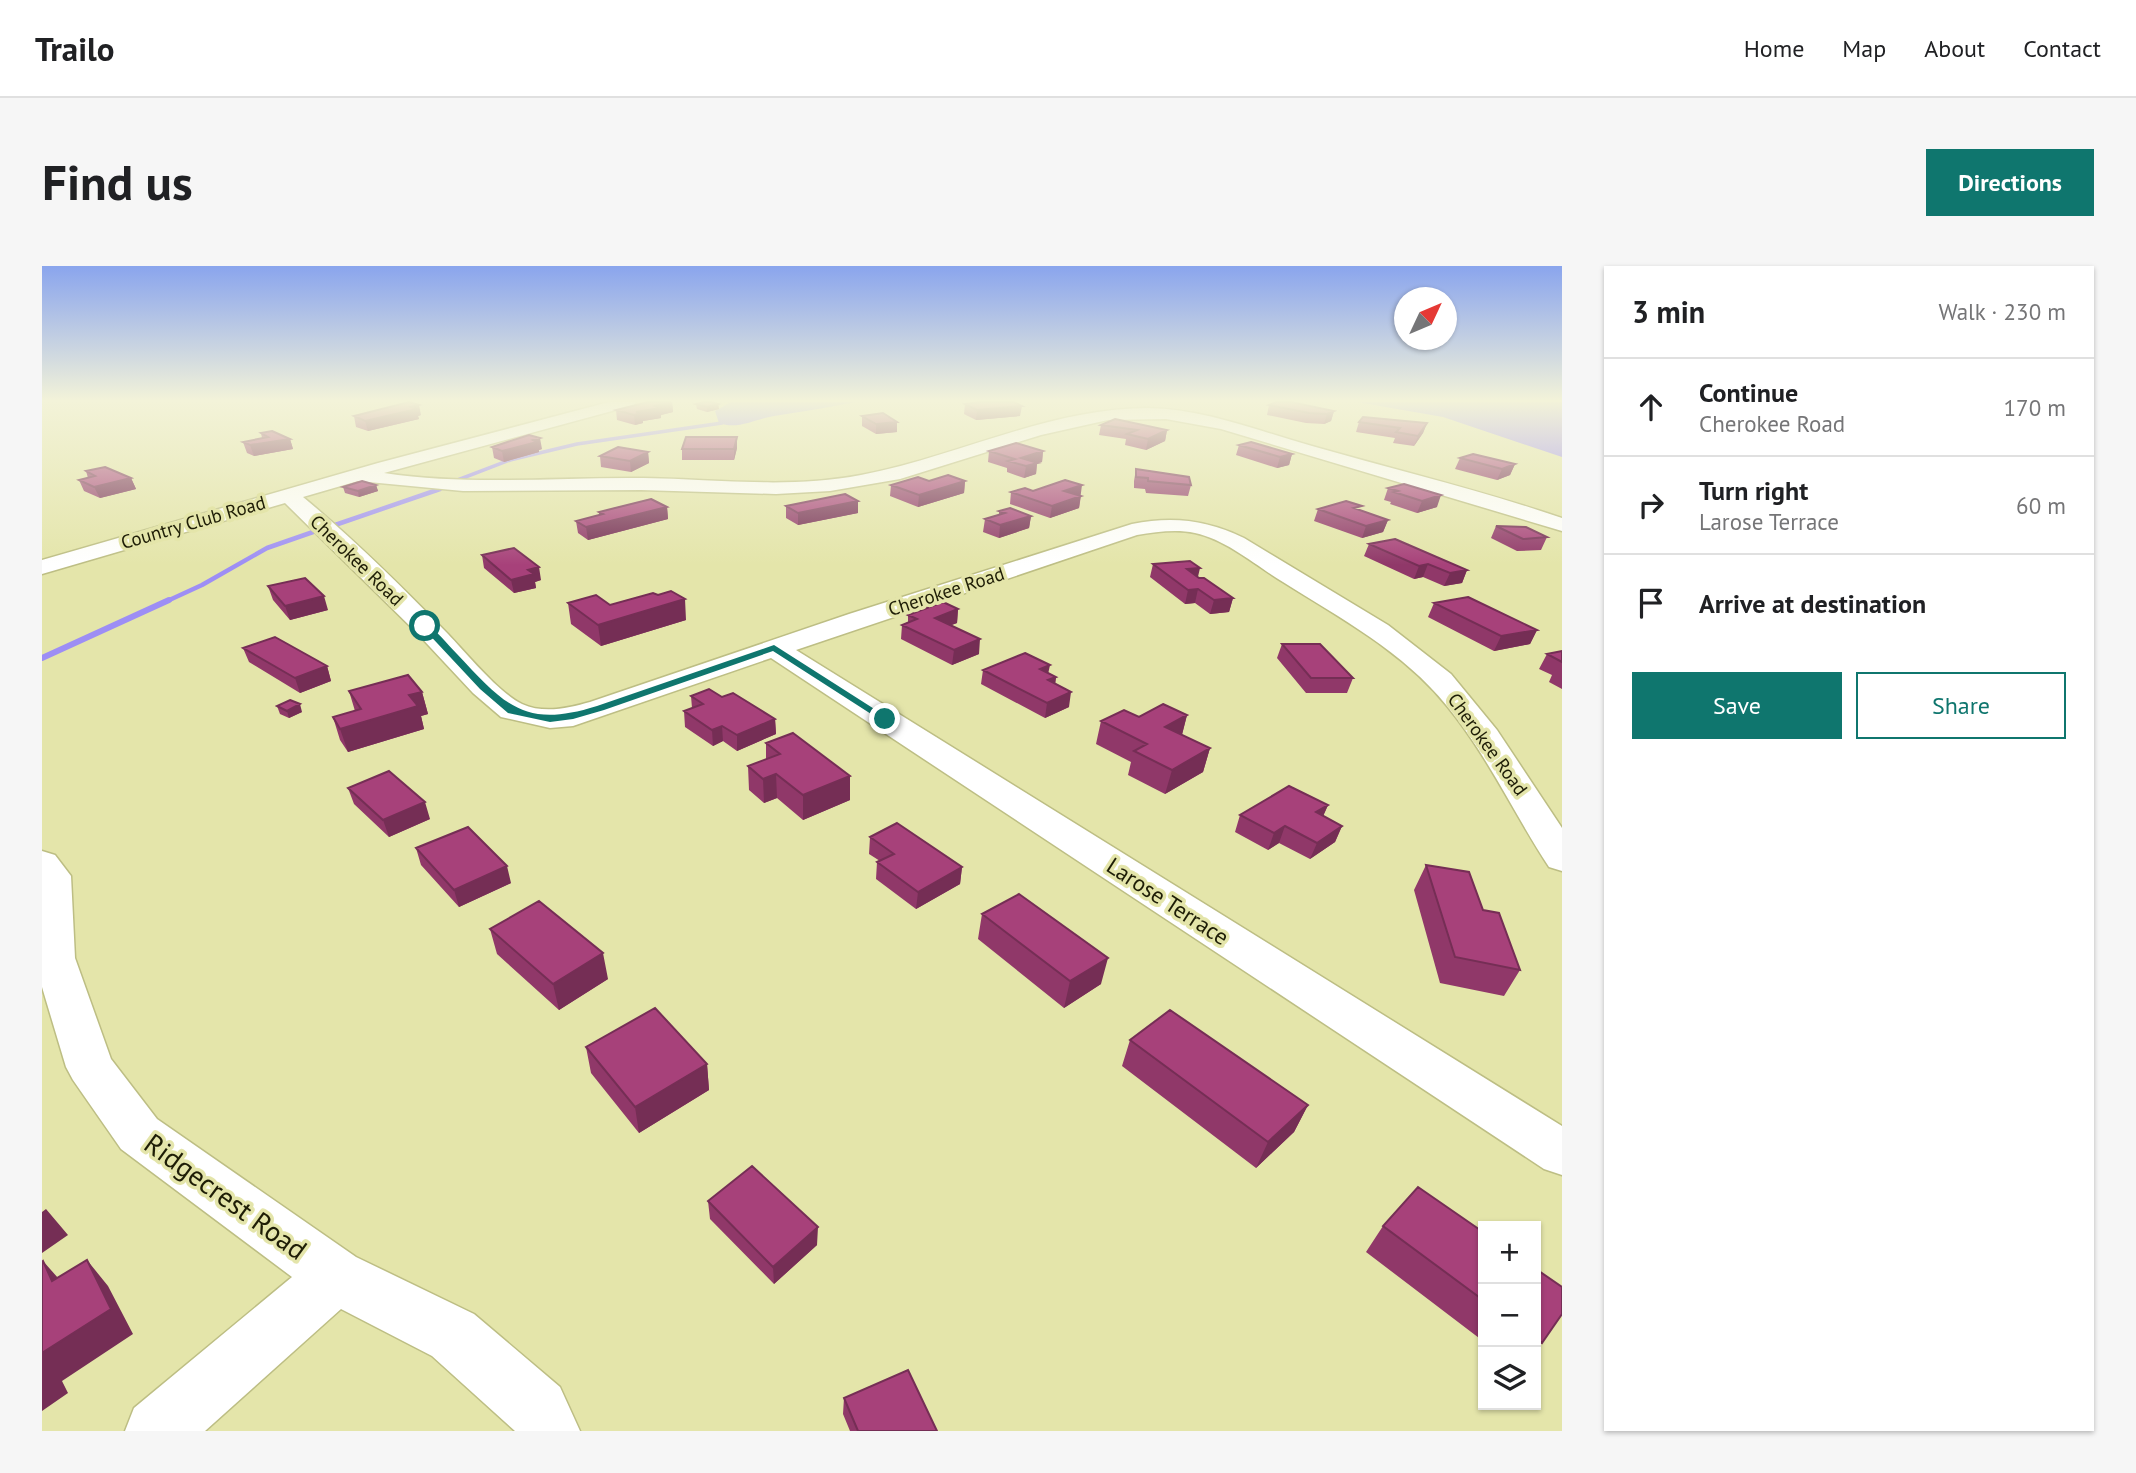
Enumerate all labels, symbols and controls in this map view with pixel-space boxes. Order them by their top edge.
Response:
text: Trailo [35,27,115,70]
text: Home [1744,33,1804,64]
text: Map [1842,33,1886,64]
text: About [1924,33,1985,64]
text: Contact [2023,33,2101,64]
button: Directions [1926,149,2094,216]
text: Find us [42,150,193,214]
north arrow [1394,287,1457,350]
text: 3 min [1632,292,1705,331]
text: Walk · 230 m [1939,297,2066,326]
text: Continue [1699,376,1798,409]
icon: ahead [1632,388,1670,426]
text: 170 m [2004,393,2066,422]
text: Cherokee Road [1699,409,1845,438]
text: Turn right [1699,474,1808,507]
icon: right [1632,486,1670,524]
street label: Country Club Road [118,490,268,554]
text: 60 m [2016,491,2066,520]
text: Larose Terrace [1699,507,1839,536]
street label: Cherokee Road [305,509,409,611]
street label: Cherokee Road [885,561,1007,621]
icon: arrive [1632,584,1670,622]
text: Arrive at destination [1699,587,1926,620]
route start [409,610,440,641]
button: Save [1632,672,1842,739]
button: Share [1856,672,2066,739]
street label: Cherokee Road [1443,688,1533,800]
route end [869,703,900,734]
street label: Larose Terrace [1101,851,1235,951]
street label: Ridgecrest Road [137,1124,315,1268]
map controls [1478,1221,1541,1410]
button: + [1478,1221,1541,1284]
button: − [1478,1284,1541,1347]
button: layers [1478,1347,1541,1410]

